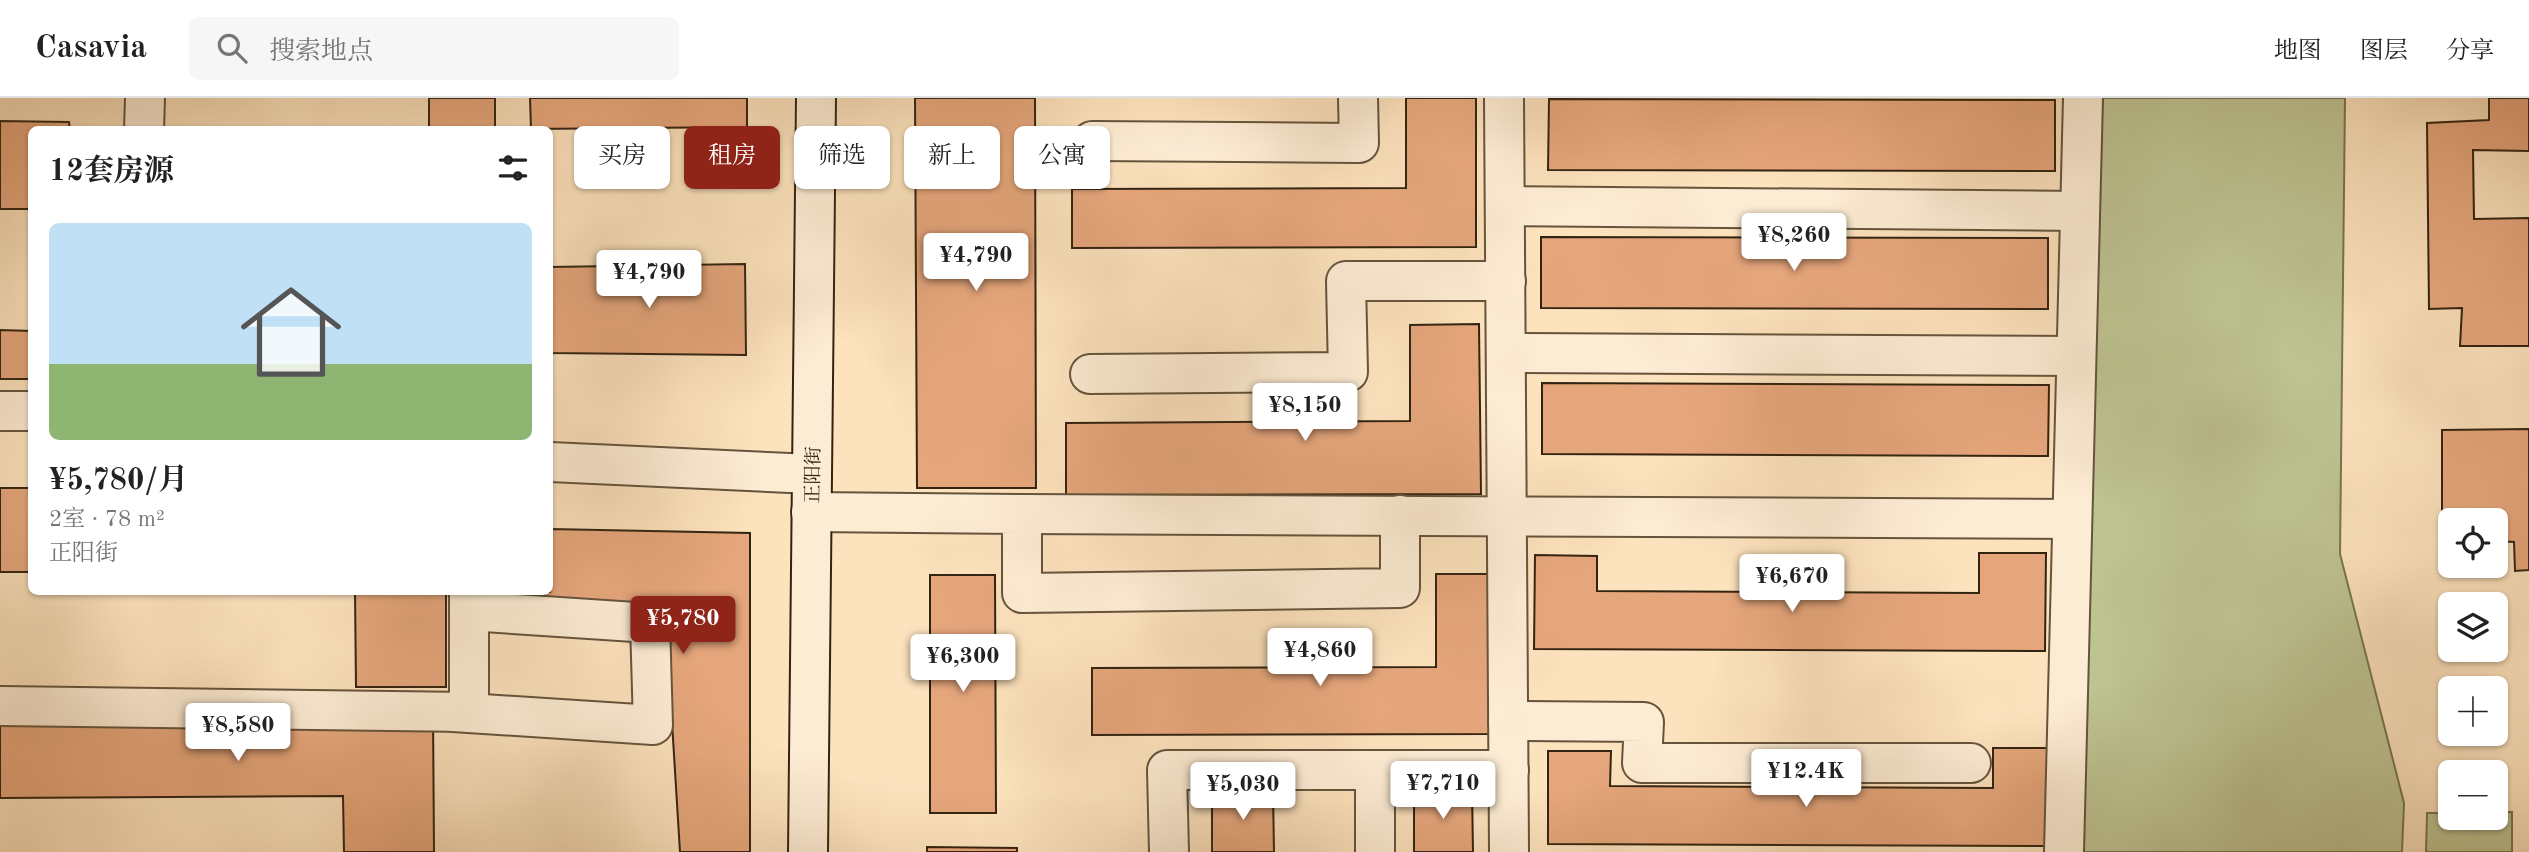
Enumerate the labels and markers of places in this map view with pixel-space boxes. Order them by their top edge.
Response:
pin: ¥8,260 [1737,214,1851,273]
pin: ¥4,790 [919,234,1033,293]
pin: ¥4,790 [592,250,706,310]
pin: ¥8,150 [1248,384,1362,443]
pin: ¥6,670 [1735,554,1849,614]
pin: ¥5,780 [626,596,740,656]
pin: ¥4,860 [1263,628,1377,688]
pin: ¥6,300 [906,634,1020,694]
pin: ¥8,580 [181,704,295,763]
pin: ¥12.4K [1749,750,1863,809]
pin: ¥5,030 [1186,762,1300,822]
pin: ¥7,710 [1386,762,1500,821]

